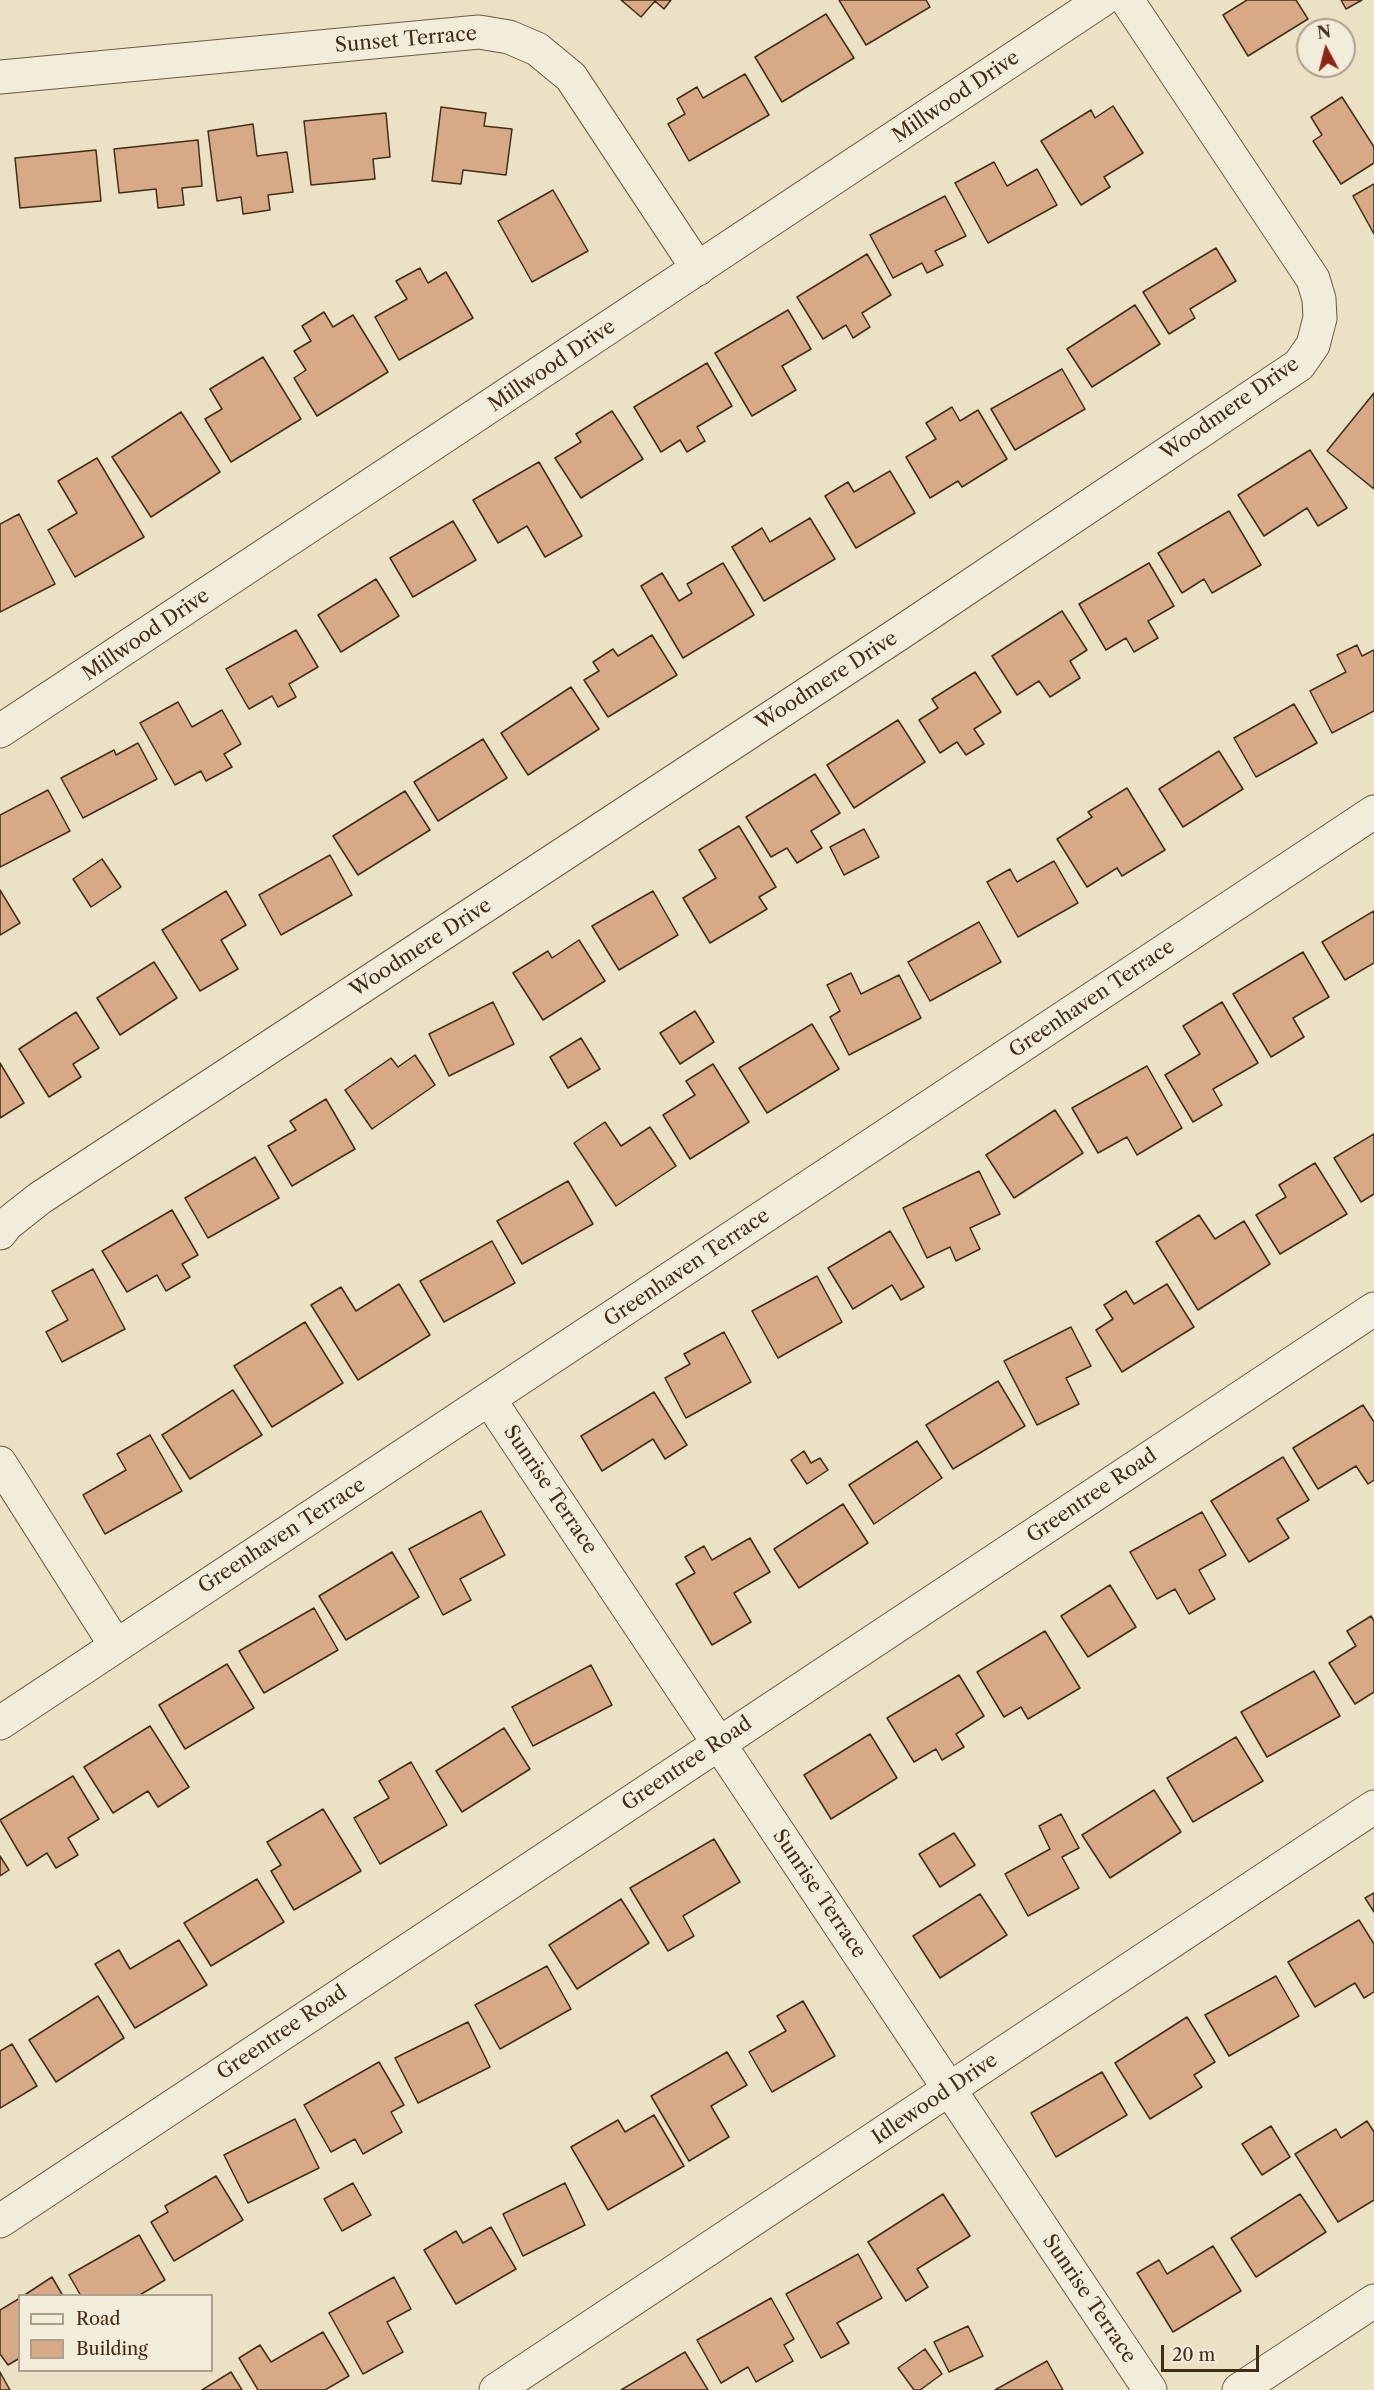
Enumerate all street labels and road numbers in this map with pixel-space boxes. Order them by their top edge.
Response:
street label: Sunset Terrace [334,22,478,58]
street label: Millwood Drive [888,46,1024,148]
street label: Millwood Drive [484,315,620,417]
street label: Woodmere Drive [1156,352,1304,466]
street label: Millwood Drive [78,584,214,686]
street label: Woodmere Drive [752,626,902,736]
street label: Woodmere Drive [346,893,496,1003]
street label: Greenhaven Terrace [1005,935,1179,1063]
street label: Greenhaven Terrace [600,1204,774,1332]
street label: Sunrise Terrace [498,1421,602,1559]
street label: Greentree Road [1022,1444,1162,1548]
street label: Greenhaven Terrace [194,1473,370,1599]
street label: Greentree Road [617,1712,757,1816]
street label: Sunrise Terrace [767,1825,871,1963]
street label: Greentree Road [212,1981,352,2085]
street label: Idlewood Drive [868,2048,1002,2150]
street label: Sunrise Terrace [1037,2230,1141,2368]

